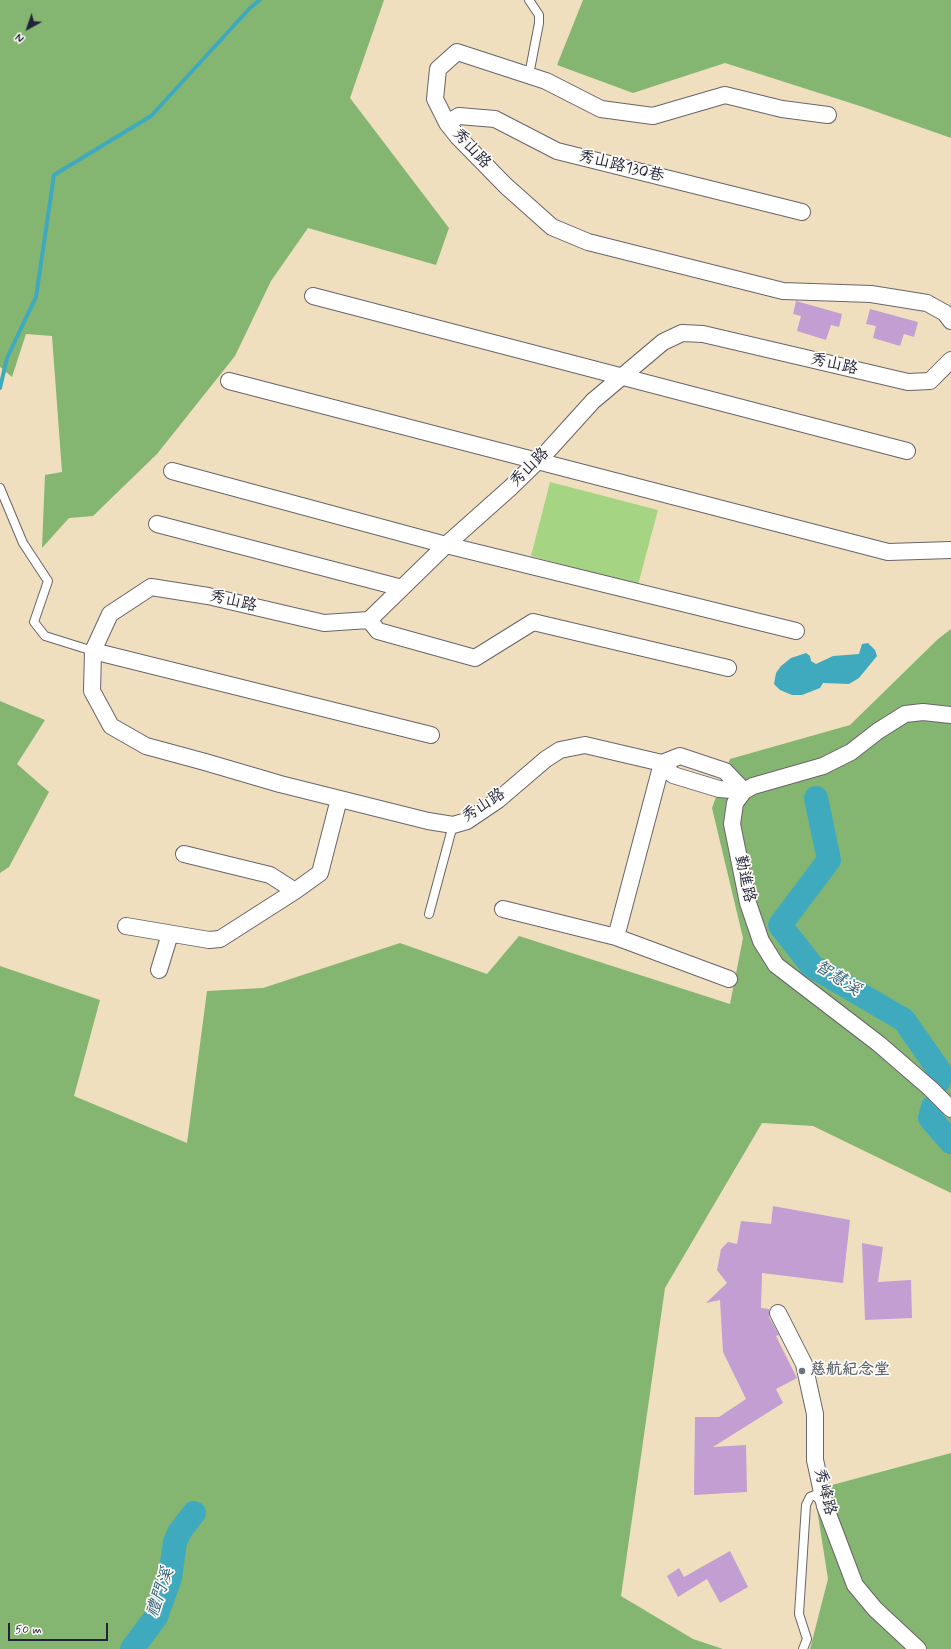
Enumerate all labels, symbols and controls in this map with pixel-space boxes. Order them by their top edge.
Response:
north arrow [8,8,48,48]
text: N [13,29,28,45]
street label: 秀山路 [448,125,494,173]
street label: 秀山路130巷 [576,147,666,187]
street label: 秀山路 [808,350,860,380]
street label: 秀山路 [506,444,554,492]
street label: 秀山路 [207,587,259,617]
street label: 秀山路 [459,785,509,827]
street label: 勤進路 [730,854,758,904]
water label: 智慧溪 [810,957,864,1001]
place label: 慈航紀念堂 [810,1361,890,1381]
marker: 慈航紀念堂 [797,1366,807,1376]
street label: 秀峰路 [809,1466,839,1518]
water label: 禮門溪 [143,1566,179,1620]
scale bar [10,1615,110,1641]
text: 50 m [15,1622,42,1638]

